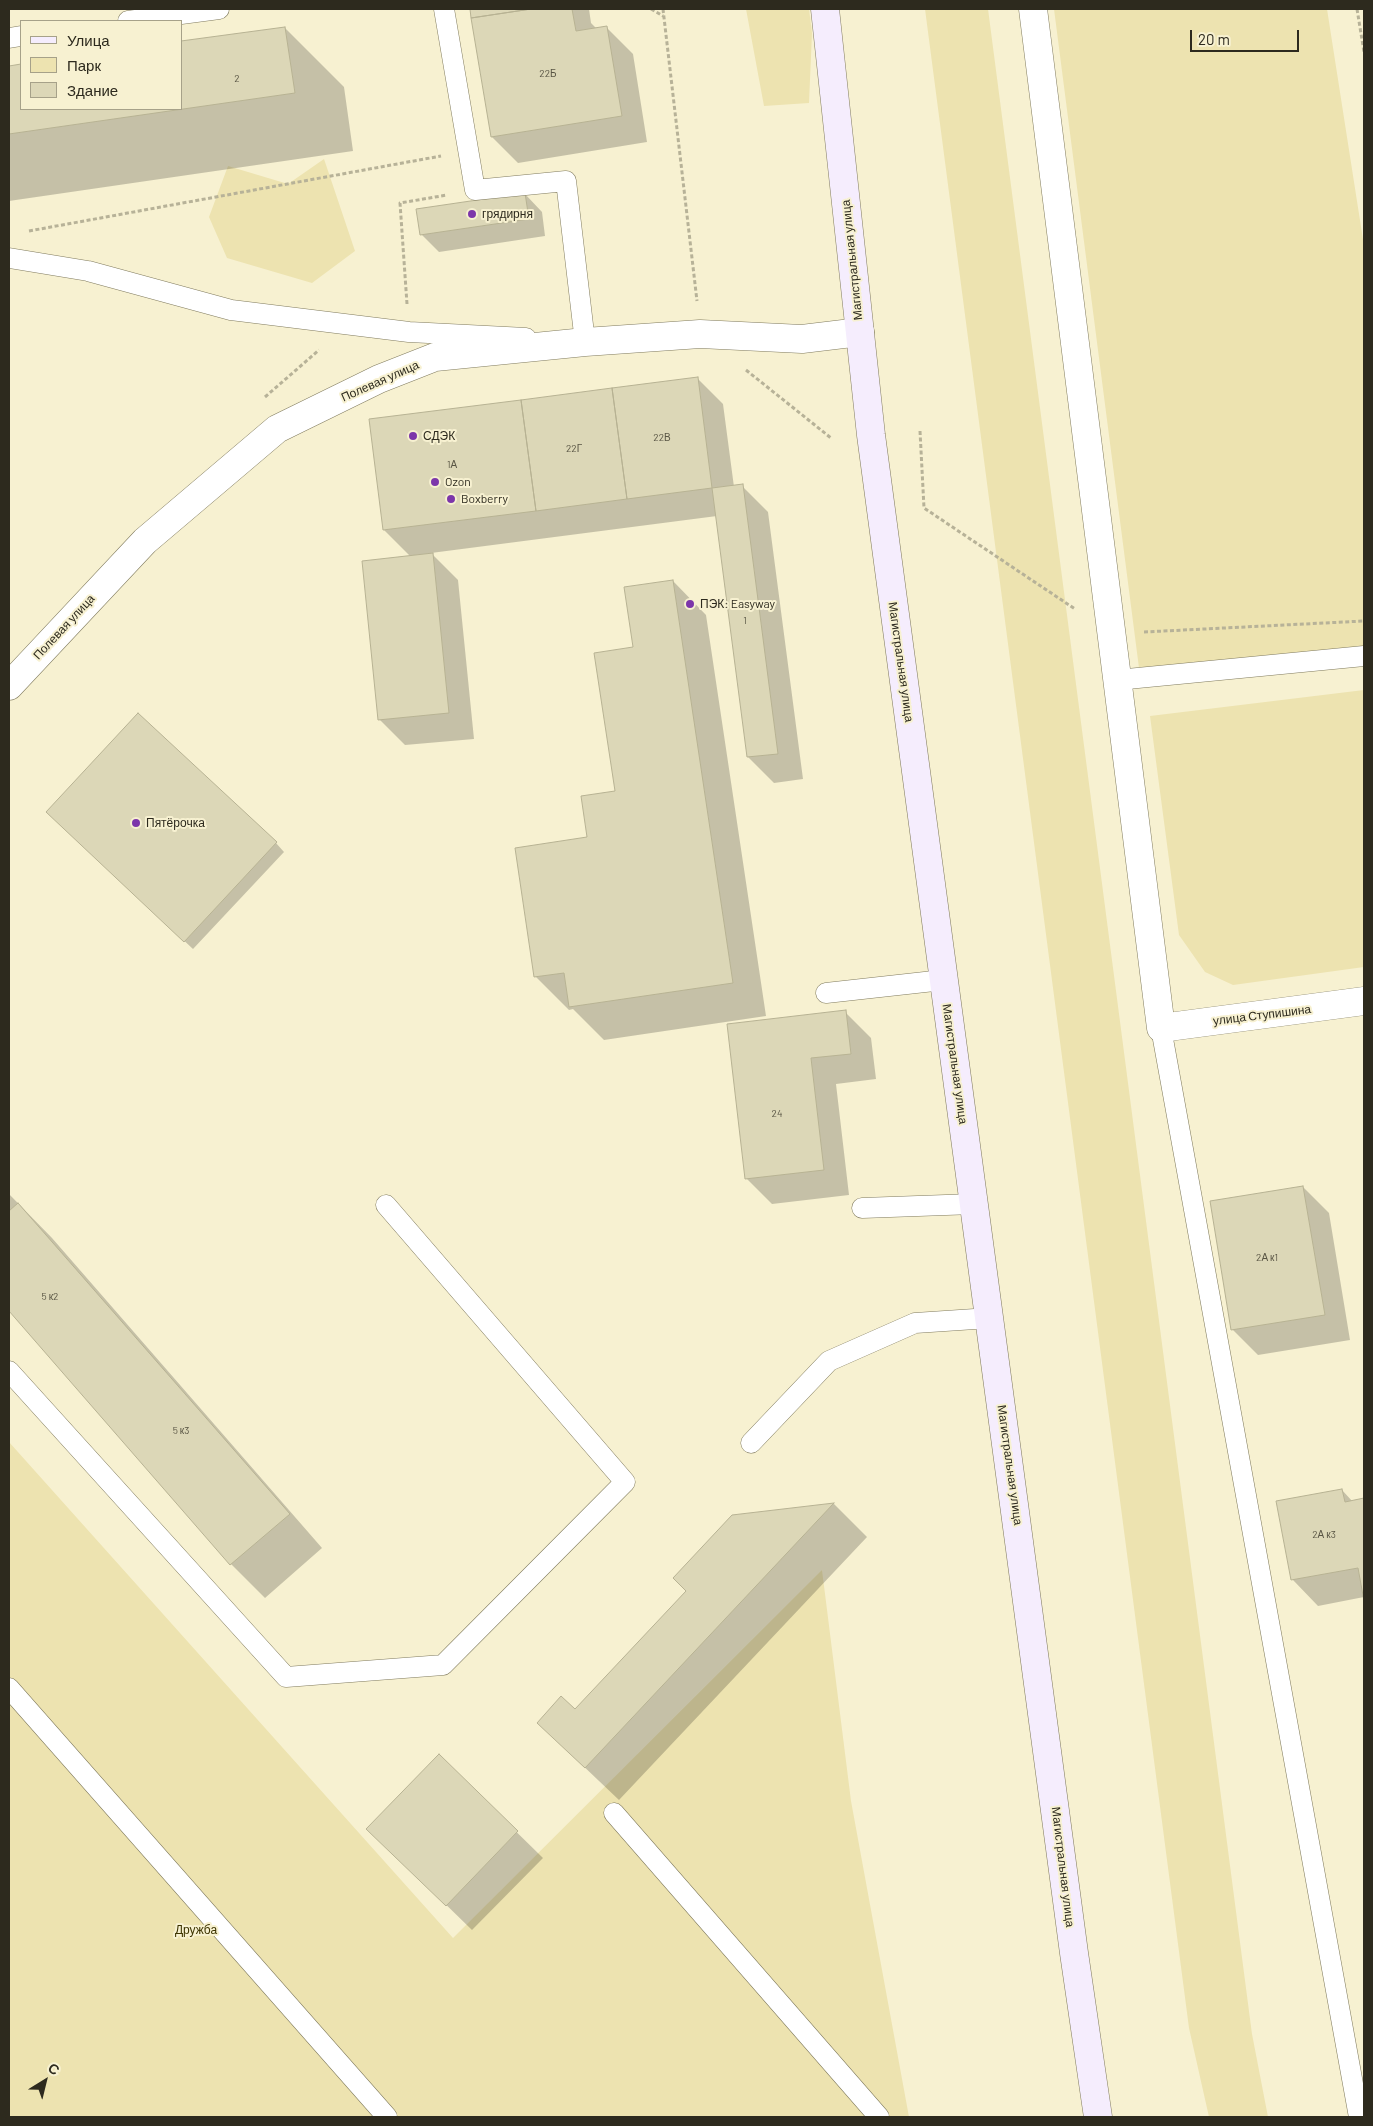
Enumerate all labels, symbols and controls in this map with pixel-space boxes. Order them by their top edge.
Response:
legend [20,20,182,110]
scale bar [1193,20,1302,52]
text: 20 m [1198,30,1230,48]
text: Улица [67,31,110,49]
text: Парк [67,56,101,74]
house number: 22Б [539,68,557,80]
house number: 2 [234,73,240,85]
text: Здание [67,81,118,99]
street label: Магистральная улица [839,199,865,321]
place label: грядирня [482,207,533,221]
marker: грядирня [466,208,478,220]
street label: Полевая улица [339,357,421,405]
place label: СДЭК [423,429,455,443]
marker: СДЭК [407,430,419,442]
house number: 22В [653,432,671,444]
house number: 22Г [566,443,582,455]
house number: 1А [447,459,457,471]
place label: Ozon [445,475,471,489]
marker: Ozon [429,476,441,488]
place label: Boxberry [461,492,508,506]
marker: Boxberry [445,493,457,505]
street label: Полевая улица [30,592,98,662]
place label: ПЭК: Easyway [700,597,775,611]
marker: ПЭК: Easyway [684,598,696,610]
street label: Магистральная улица [885,601,917,723]
house number: 1 [743,615,747,627]
place label: Пятёрочка [146,816,205,830]
marker: Пятёрочка [130,817,142,829]
street label: улица Ступишина [1212,1002,1312,1028]
street label: Магистральная улица [939,1003,971,1125]
house number: 24 [772,1108,782,1120]
house number: 2А к1 [1256,1252,1278,1264]
house number: 5 к2 [42,1291,58,1303]
street label: Магистральная улица [994,1404,1026,1526]
house number: 5 к3 [173,1425,189,1437]
house number: 2А к3 [1312,1529,1336,1541]
street label: Магистральная улица [1048,1806,1078,1928]
park label: Дружба [175,1923,217,1937]
north arrow [20,2056,70,2106]
text: С [45,2059,63,2078]

